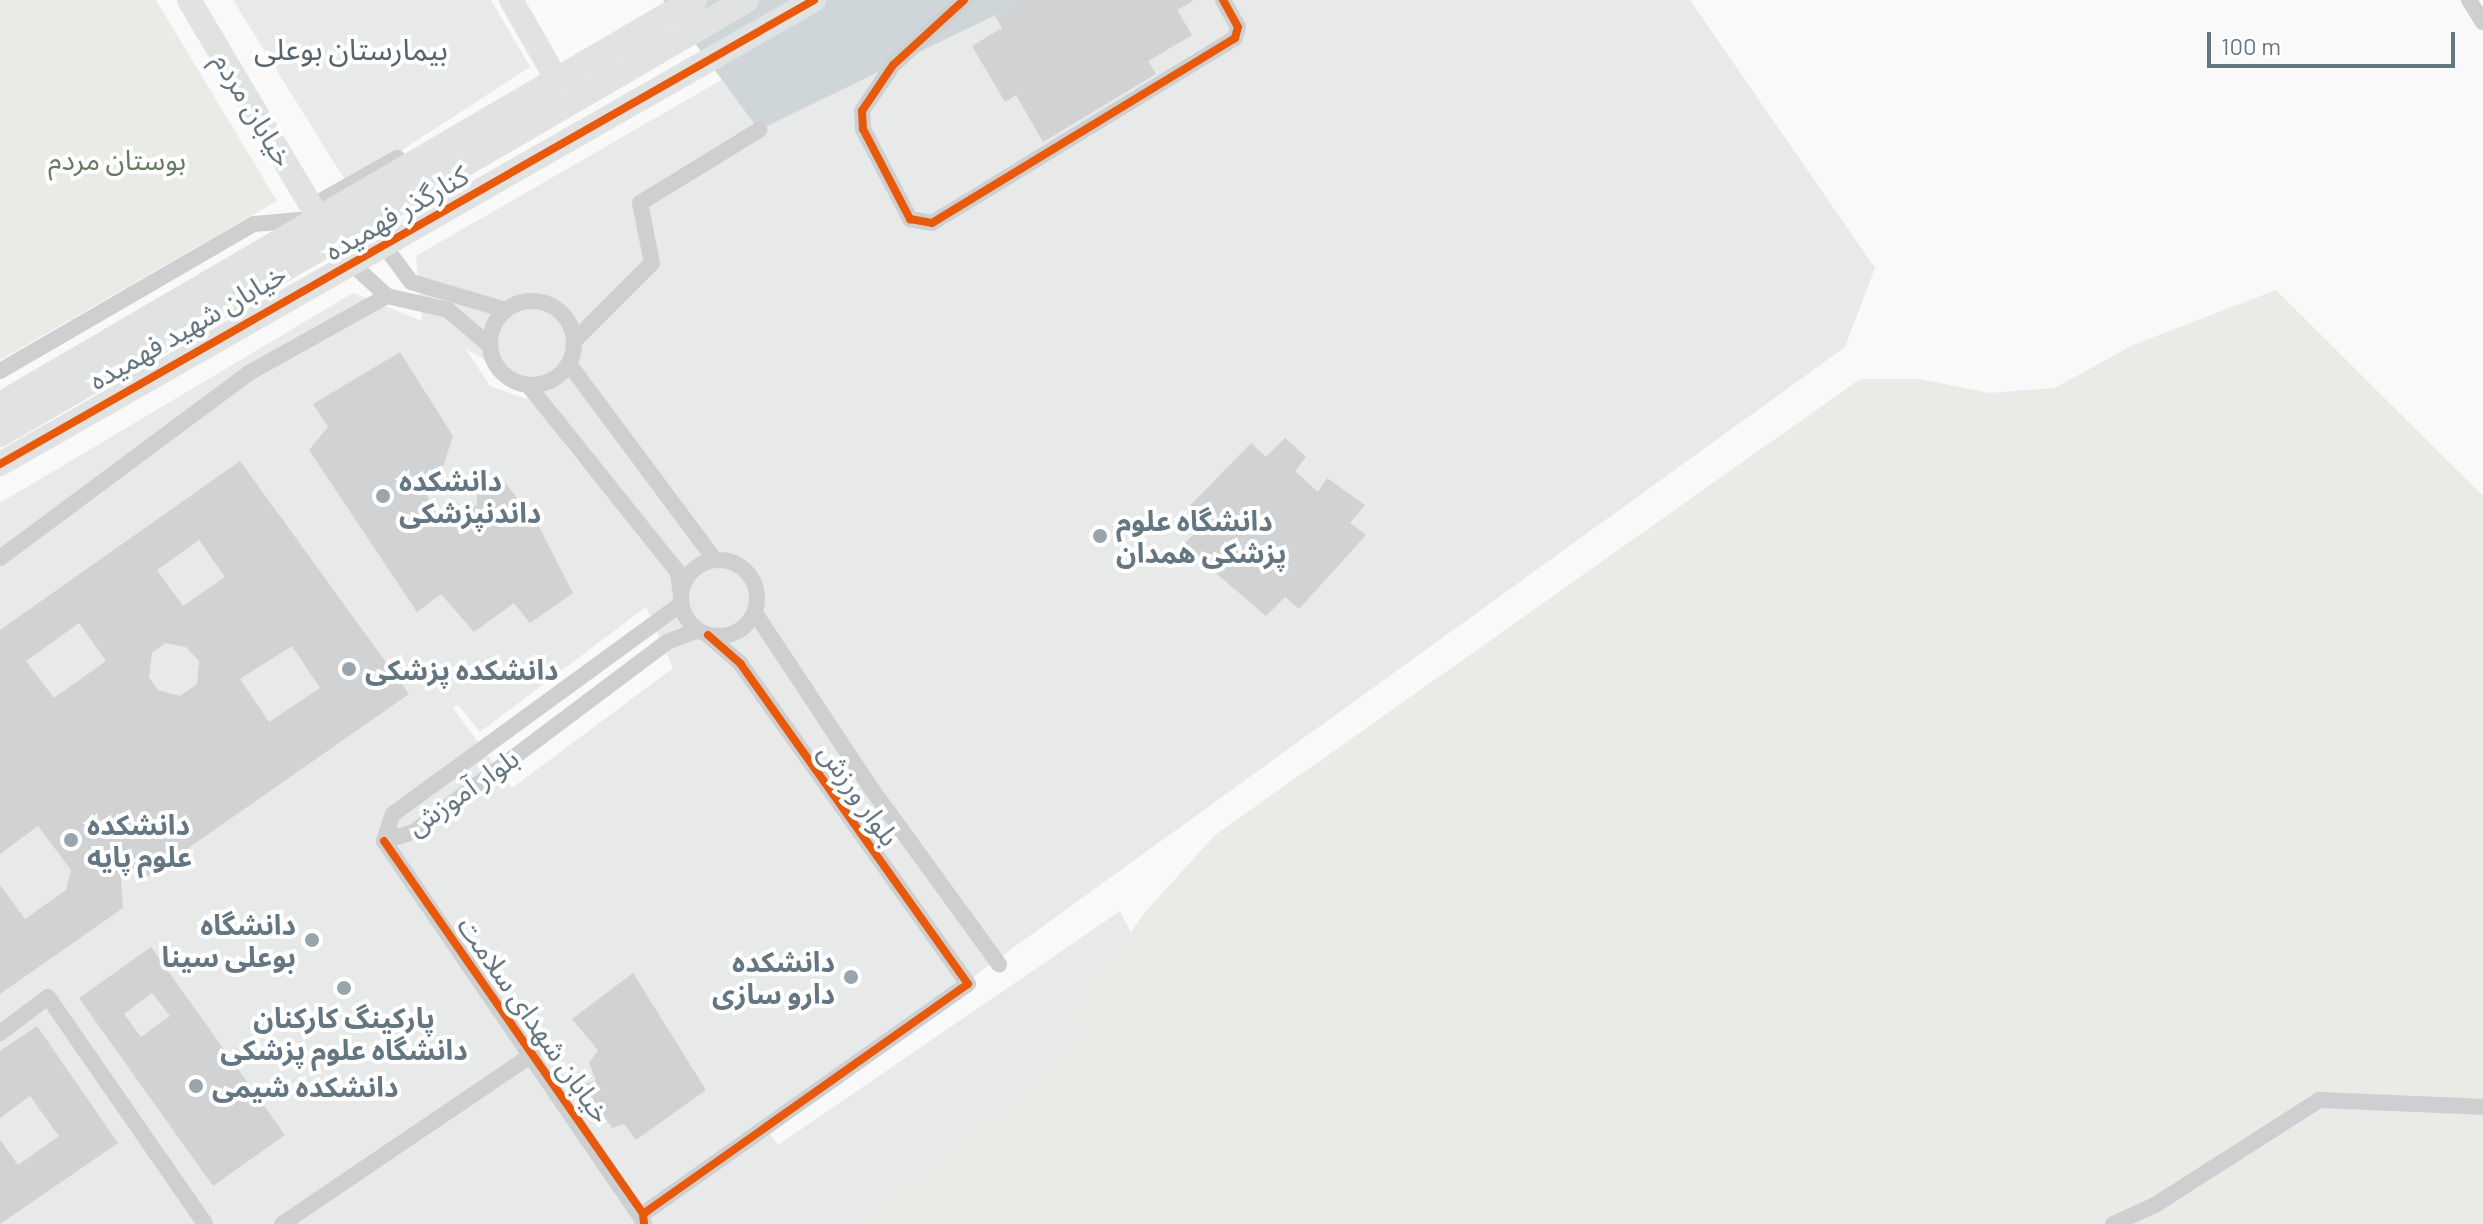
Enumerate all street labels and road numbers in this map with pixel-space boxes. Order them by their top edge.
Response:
street label: خیابان مردم [207,46,301,172]
street label: کنارگذر فهمیده [318,157,474,267]
street label: خیابان شهید فهمیده [82,256,292,396]
street label: بلوار ورزش [812,736,908,852]
street label: بلوار آموزش [399,740,525,842]
street label: خیابان شهدای سلامت [451,909,619,1129]

